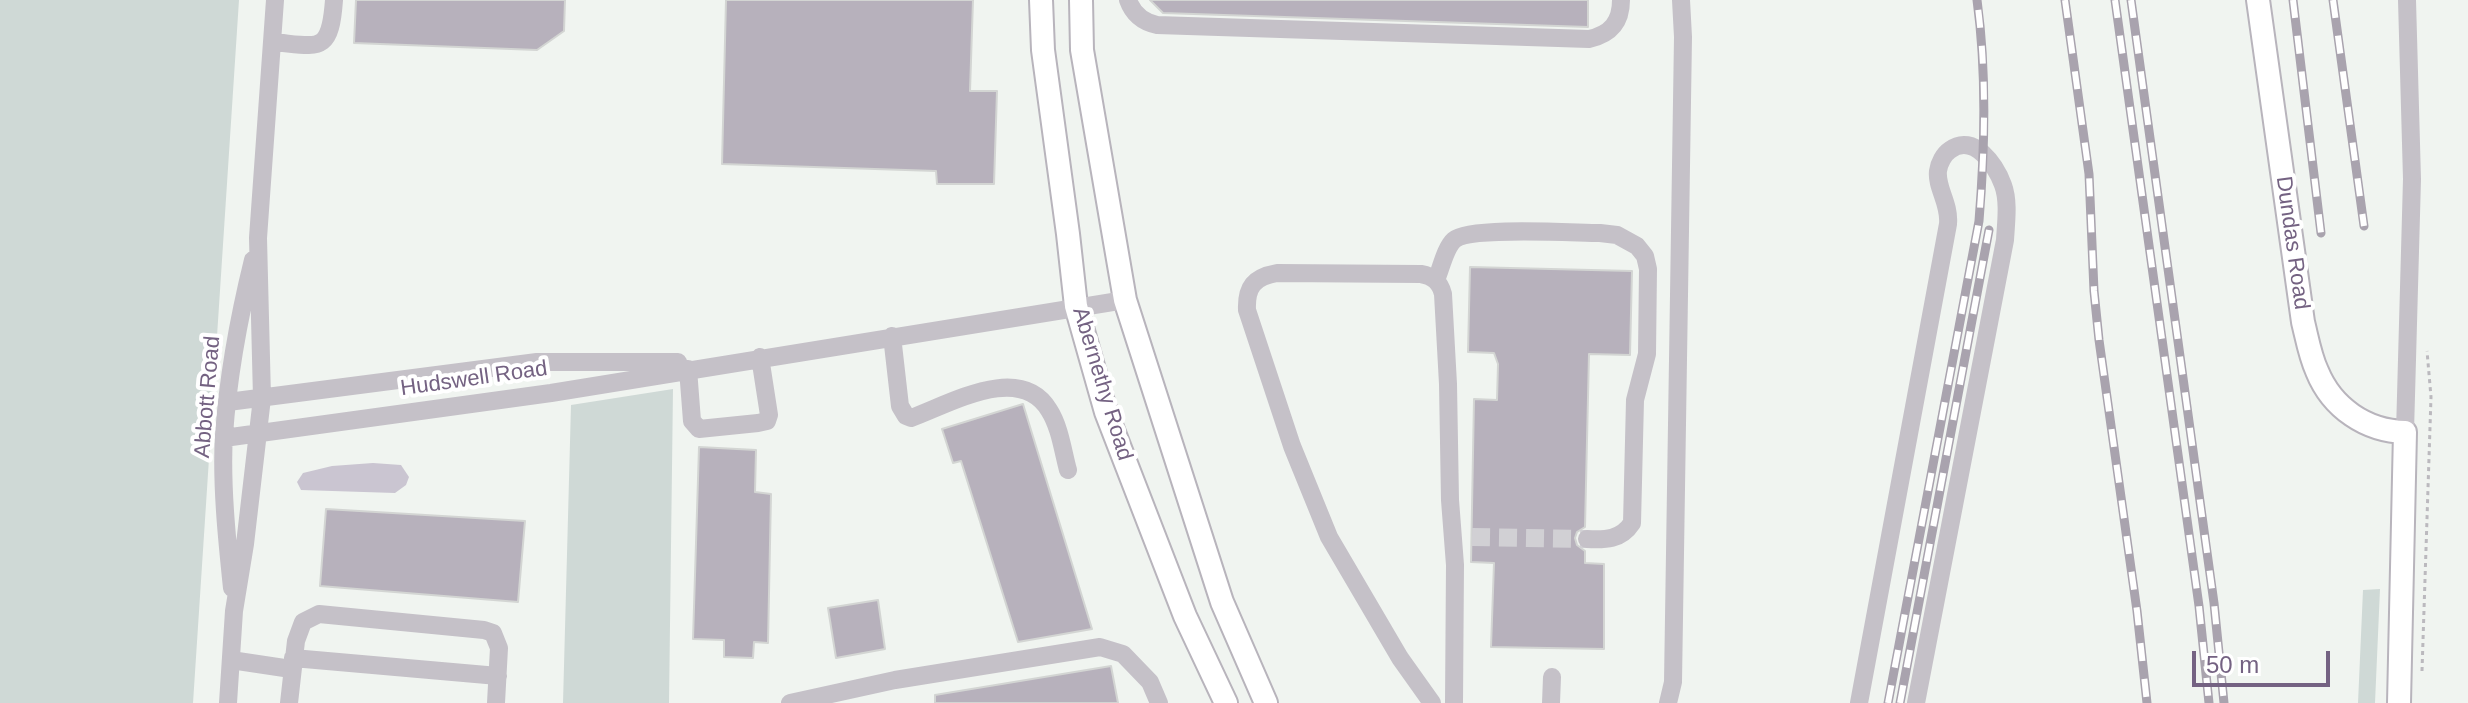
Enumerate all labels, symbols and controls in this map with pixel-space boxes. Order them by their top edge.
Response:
street label: Dundas Road [2270,175,2314,311]
street label: Abernethy Road [1066,304,1138,464]
street label: Abbott Road [190,335,226,459]
street label: Hudswell Road [399,356,549,402]
scale bar [2196,635,2334,685]
text: 50 m [2206,651,2259,678]

